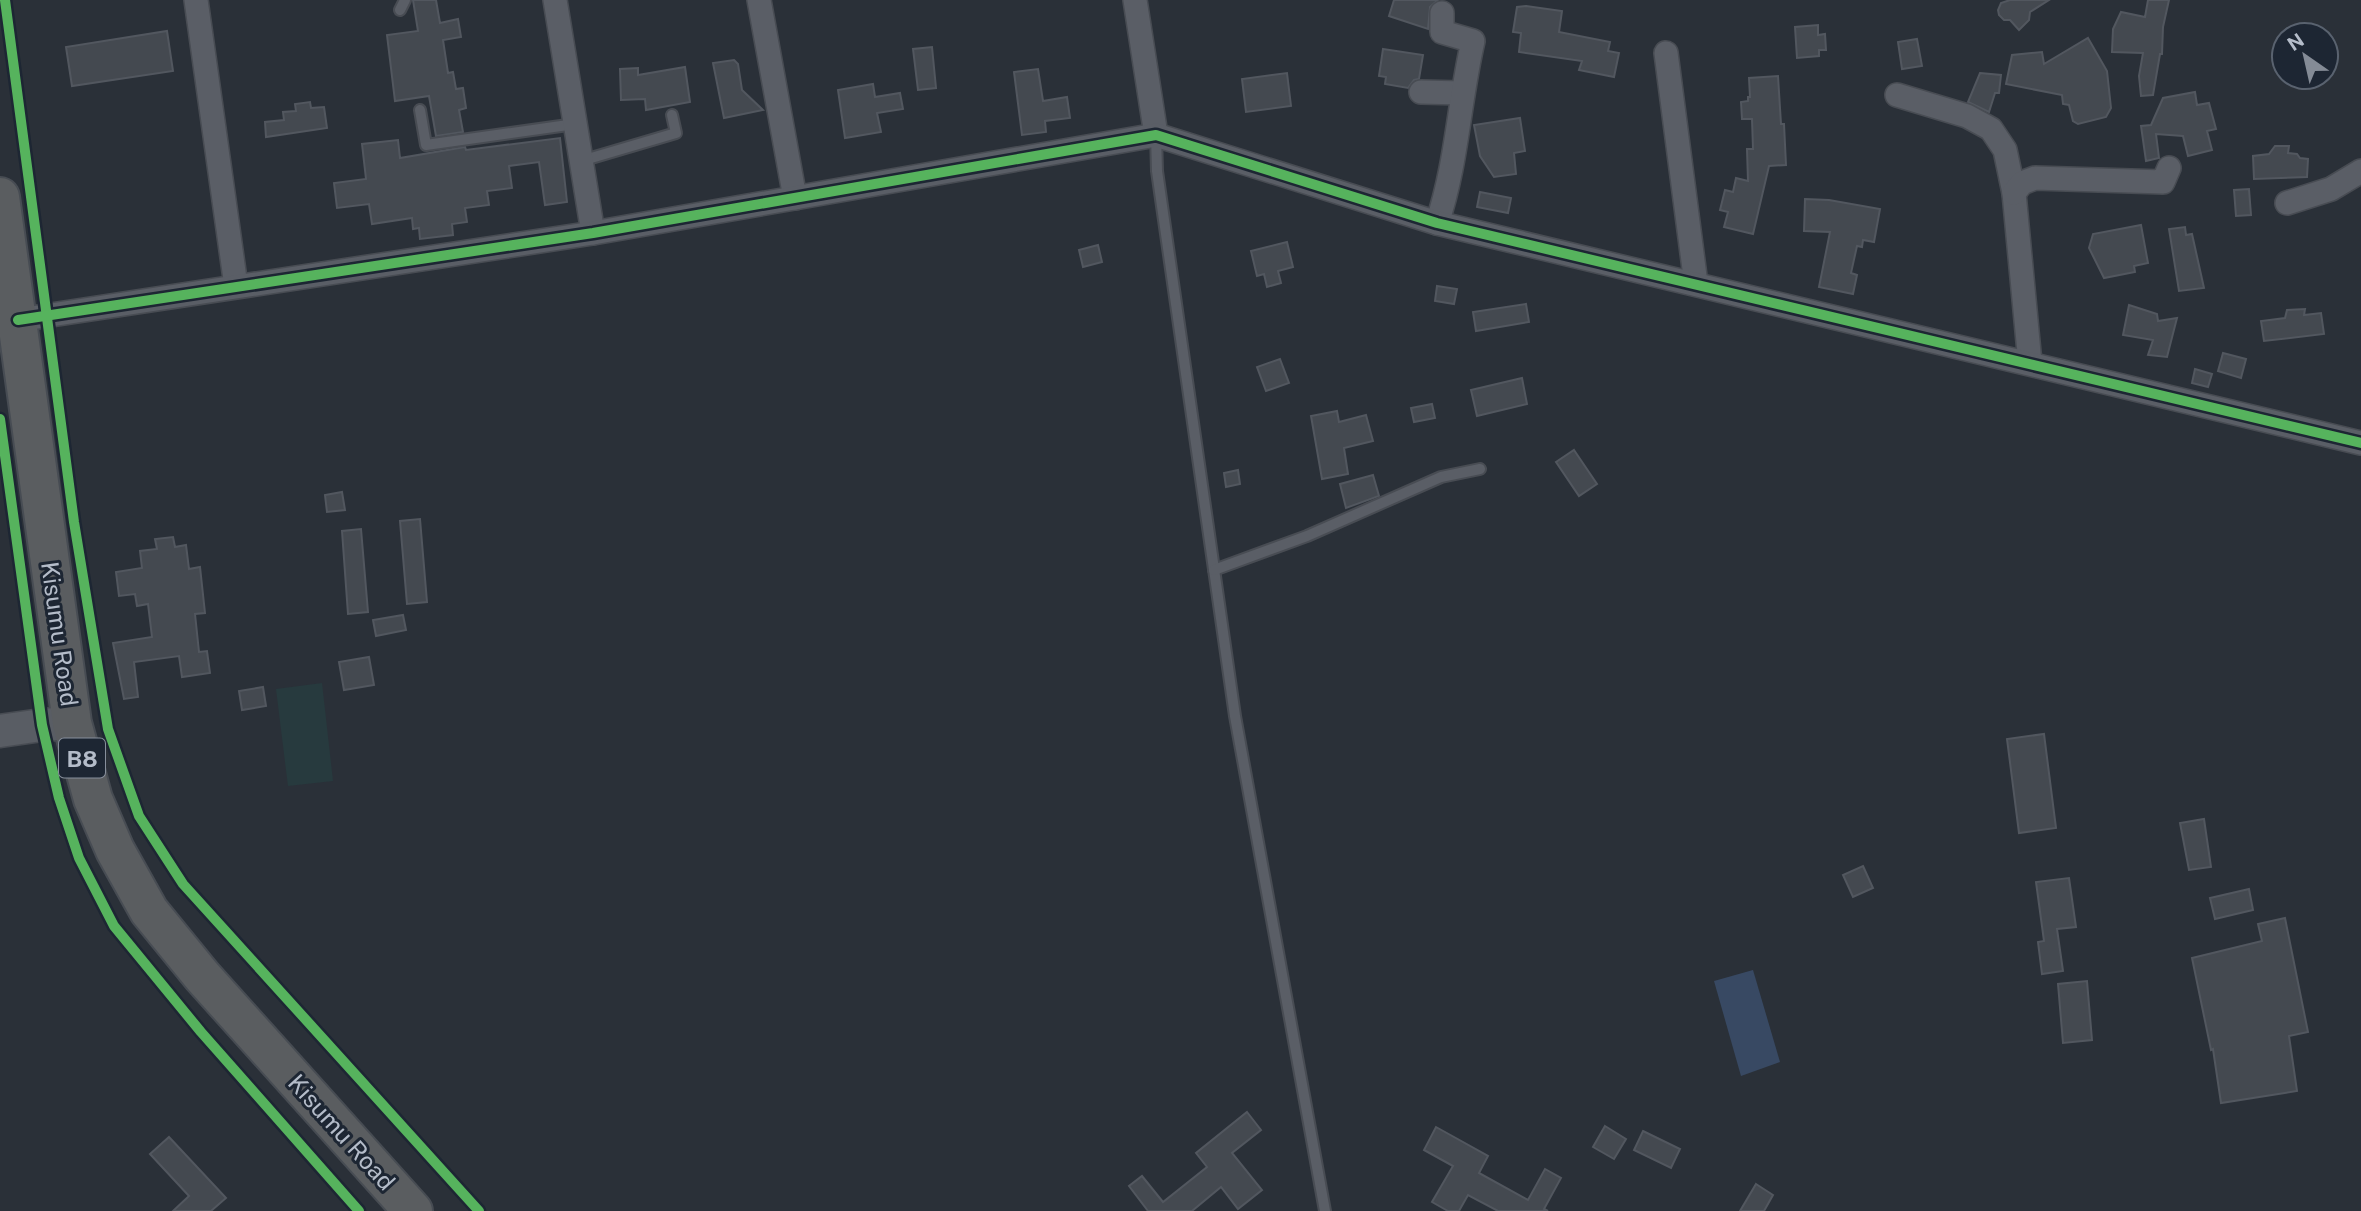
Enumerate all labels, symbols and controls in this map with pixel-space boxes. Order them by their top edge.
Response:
north arrow [2270,21,2340,91]
text: N [2283,29,2308,55]
street label: Kisumu Road [36,560,84,708]
road number: B8 [59,738,105,778]
street label: Kisumu Road [283,1068,401,1196]

